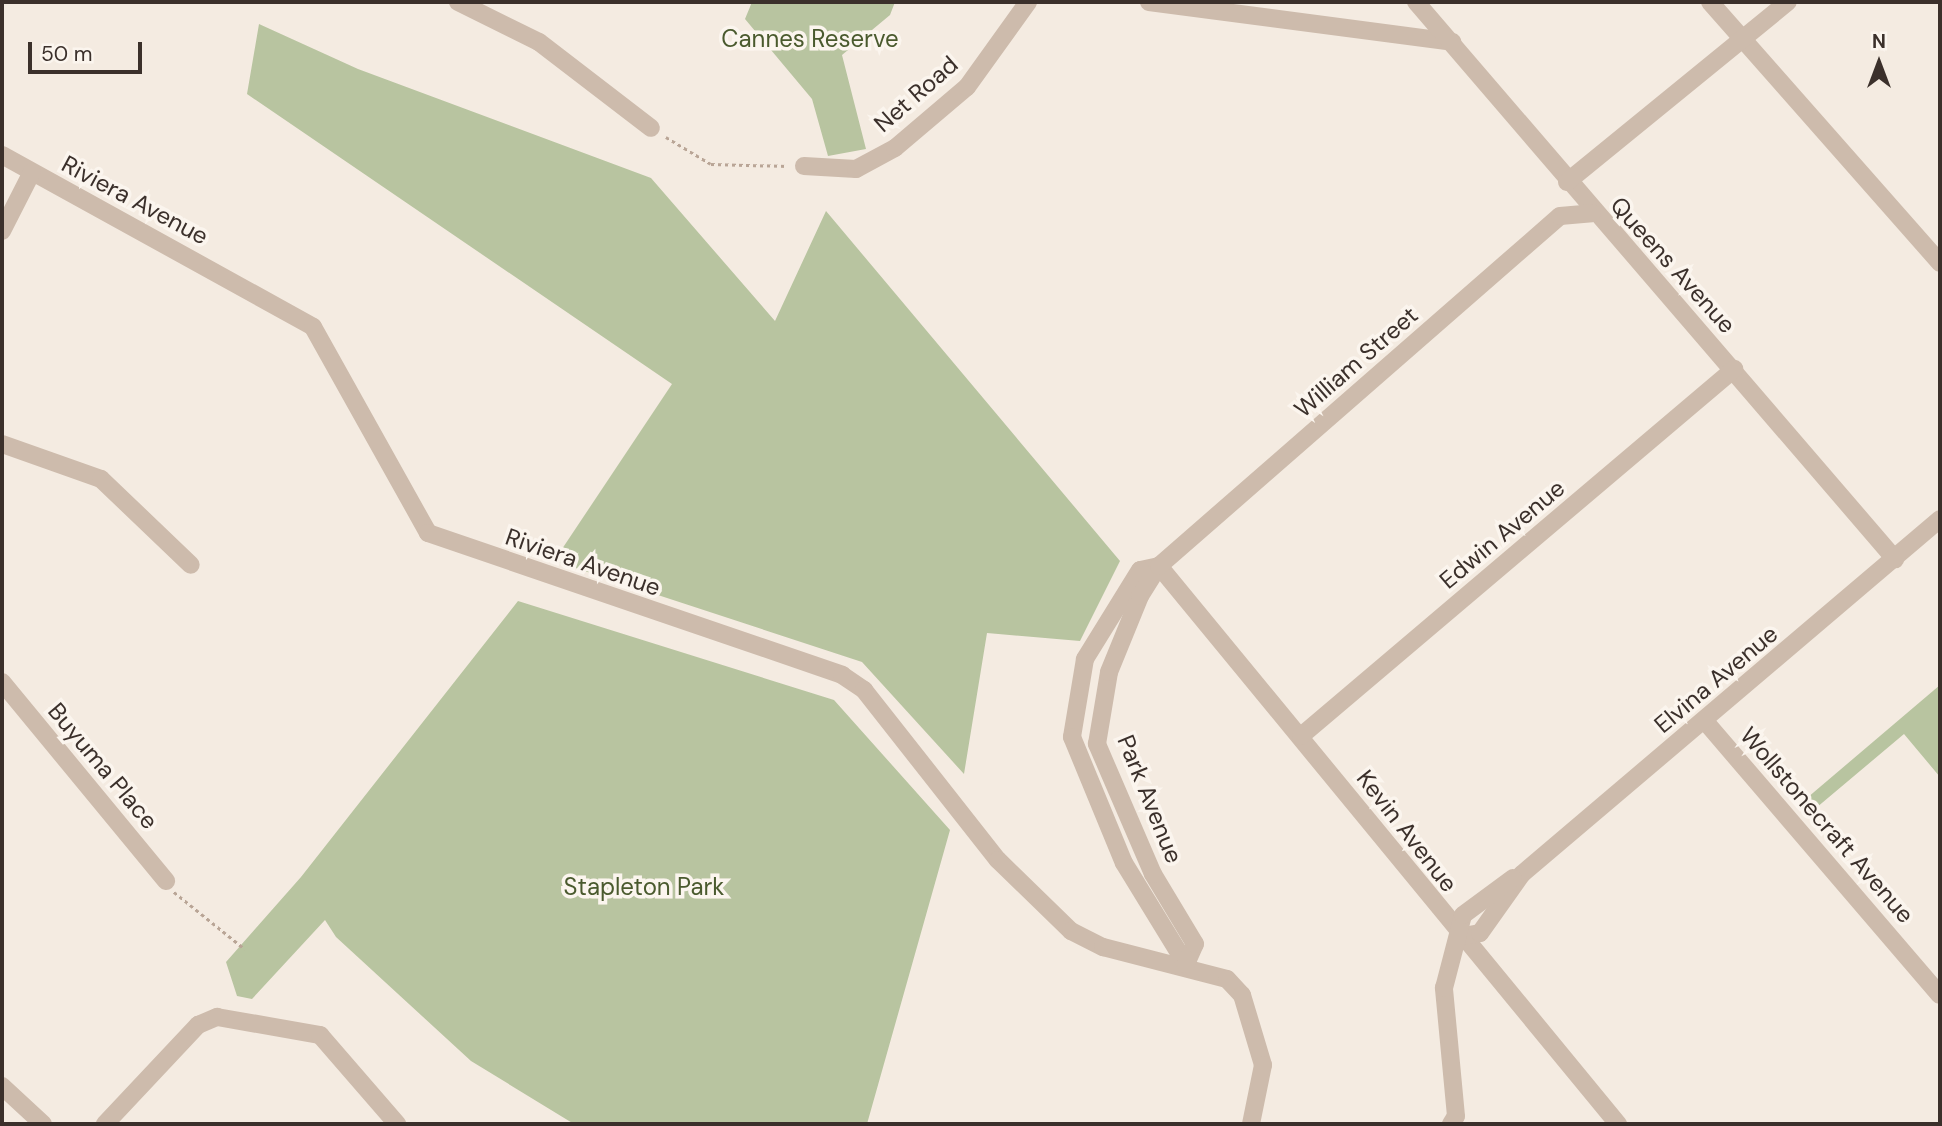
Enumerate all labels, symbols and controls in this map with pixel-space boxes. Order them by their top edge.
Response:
park label: Cannes Reserve [721,25,899,53]
scale bar [32,28,145,72]
north arrow [1844,28,1914,98]
text: N [1872,29,1886,54]
text: 50 m [41,40,92,68]
street label: Net Road [868,50,964,138]
street label: Riviera Avenue [57,149,213,251]
street label: Queens Avenue [1604,191,1742,339]
street label: William Street [1288,301,1424,423]
street label: Edwin Avenue [1434,473,1570,595]
street label: Riviera Avenue [502,522,664,602]
street label: Elvina Avenue [1648,619,1784,739]
street label: Buyuma Place [42,697,164,835]
street label: Wollstonecraft Avenue [1734,721,1920,929]
street label: Park Avenue [1111,731,1189,867]
street label: Kevin Avenue [1351,764,1463,898]
park label: Stapleton Park [564,873,724,901]

